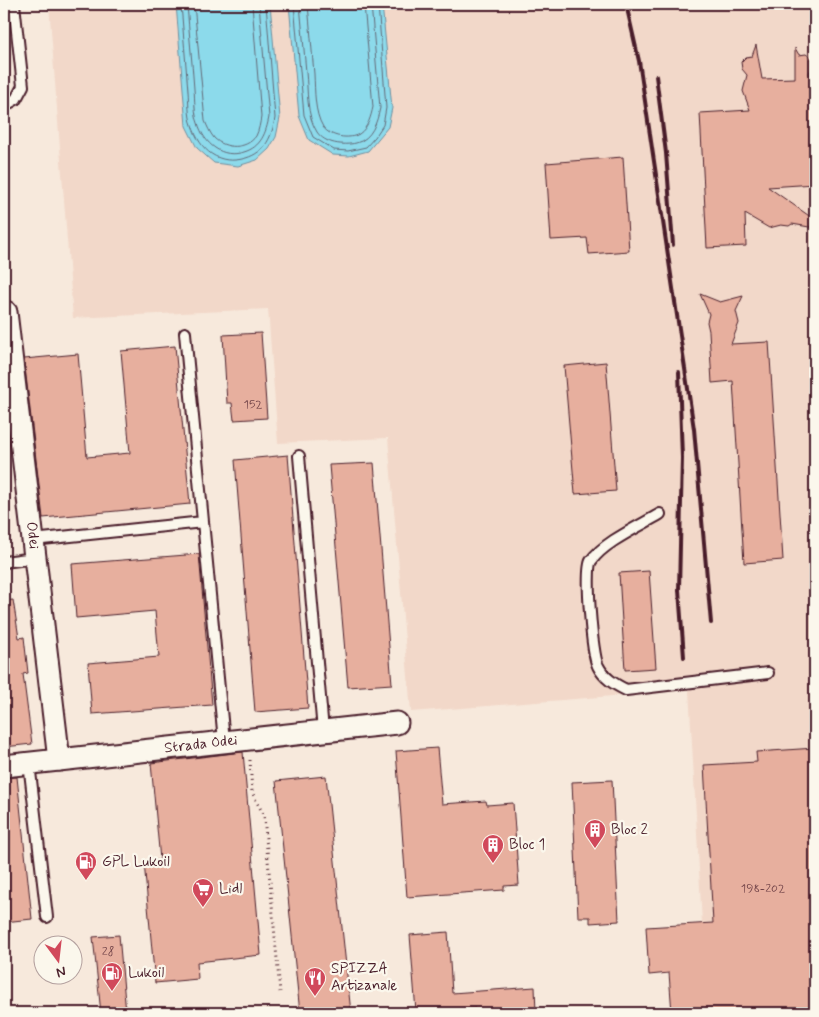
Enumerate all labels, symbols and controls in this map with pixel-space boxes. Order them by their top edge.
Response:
house number: 152 [244,397,262,413]
street label: Odei [21,521,44,550]
street label: Strada Odei [163,731,238,758]
building icon: Bloc 2 [583,818,607,849]
place label: Bloc 2 [611,820,648,840]
building icon: Bloc 1 [481,833,505,864]
place label: Bloc 1 [509,835,545,855]
fuel station icon: GPL Lukoil [74,850,98,881]
place label: GPL Lukoil [102,852,170,872]
supermarket icon: Lidl [191,877,215,908]
place label: Lidl [219,879,242,899]
house number: 198-202 [741,881,785,897]
north arrow [32,934,82,984]
house number: 28 [102,944,114,960]
place label: SPIZZA Artizanale [331,959,397,996]
fuel station icon: Lukoil [100,961,124,992]
text: N [54,962,68,981]
place label: Lukoil [128,963,164,983]
restaurant icon: SPIZZA Artizanale [303,966,327,997]

